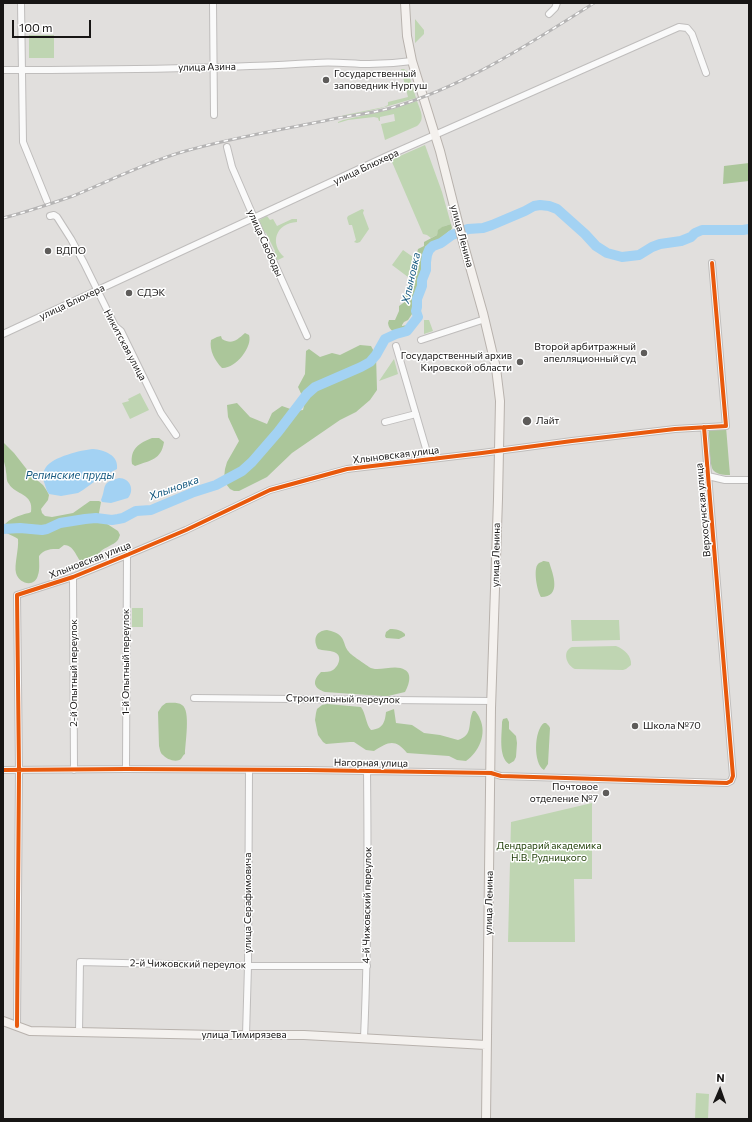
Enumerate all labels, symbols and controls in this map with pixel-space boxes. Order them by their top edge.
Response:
scale bar [14,12,93,38]
text: 100 m [19,20,53,34]
street label: улица Азина [178,60,236,74]
place label: Государственный заповедник Нургуш [334,68,427,92]
marker: Государственный заповедник Нургуш [321,75,331,85]
street label: улица Блюхера [331,147,401,187]
street label: улица Ленина [448,203,476,269]
street label: улица Свободы [245,207,285,279]
place label: ВДПО [56,245,86,257]
marker: ВДПО [43,246,53,256]
water label: Хлыновка [399,251,423,305]
street label: улица Блюхера [37,282,107,322]
place label: СДЭК [137,287,165,299]
marker: СДЭК [124,288,134,298]
street label: Никитская улица [101,307,149,383]
place label: Второй арбитражный апелляционный суд [534,341,636,364]
marker: Второй арбитражный апелляционный суд [639,348,649,358]
place label: Государственный архив Кировской области [401,350,512,374]
marker: Государственный архив Кировской области [515,357,525,367]
marker: Лайт [521,415,533,427]
place label: Лайт [536,415,559,427]
street label: Хлыновская улица [352,444,440,466]
street label: Верхосунская улица [693,463,713,557]
water label: Репинские пруды [25,468,115,482]
water label: Хлыновка [147,473,201,503]
street label: улица Ленина [489,523,503,587]
street label: Хлыновская улица [47,539,133,581]
street label: 1-й Опытный переулок [120,609,132,715]
street label: 2-й Опытный переулок [68,619,80,727]
street label: Строительный переулок [286,692,400,706]
place label: Школа №70 [643,720,701,732]
marker: Школа №70 [630,721,640,731]
street label: Нагорная улица [334,756,408,770]
place label: Почтовое отделение №7 [530,781,598,804]
marker: Почтовое отделение №7 [601,788,611,798]
park label: Дендрарий академика Н.В. Рудницкого [496,840,602,864]
street label: 4-й Чижовский переулок [360,846,374,964]
street label: улица Серафимовича [242,853,254,953]
street label: улица Ленина [482,871,496,935]
street label: 2-й Чижовский переулок [130,957,246,971]
street label: улица Тимирязева [201,1029,287,1041]
north arrow [700,1070,740,1110]
text: N [716,1071,725,1084]

